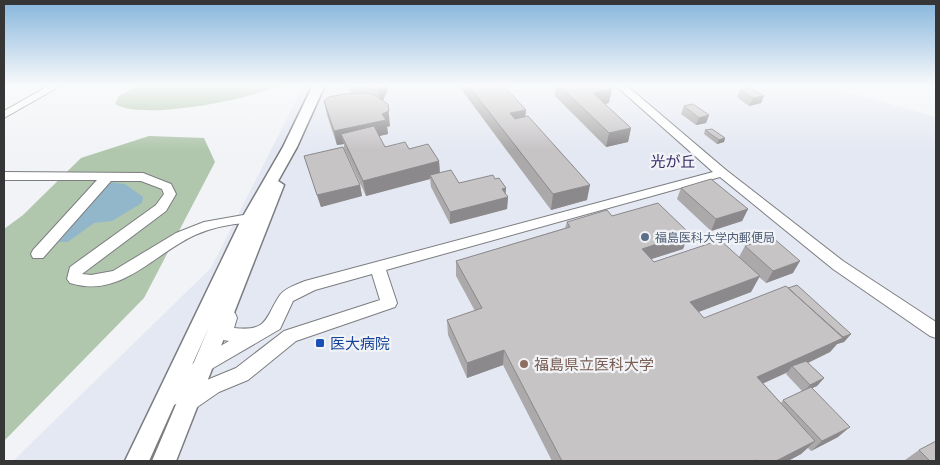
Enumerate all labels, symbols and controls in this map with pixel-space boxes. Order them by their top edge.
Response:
district label: 光が丘 [650,152,696,170]
place label: 福島医科大学内郵便局 [655,230,775,244]
marker: 福島医科大学内郵便局 [639,231,651,243]
place label: 医大病院 [330,334,390,352]
marker: 医大病院 [314,337,326,349]
place label: 福島県立医科大学 [534,355,654,373]
marker: 福島県立医科大学 [518,358,530,370]

